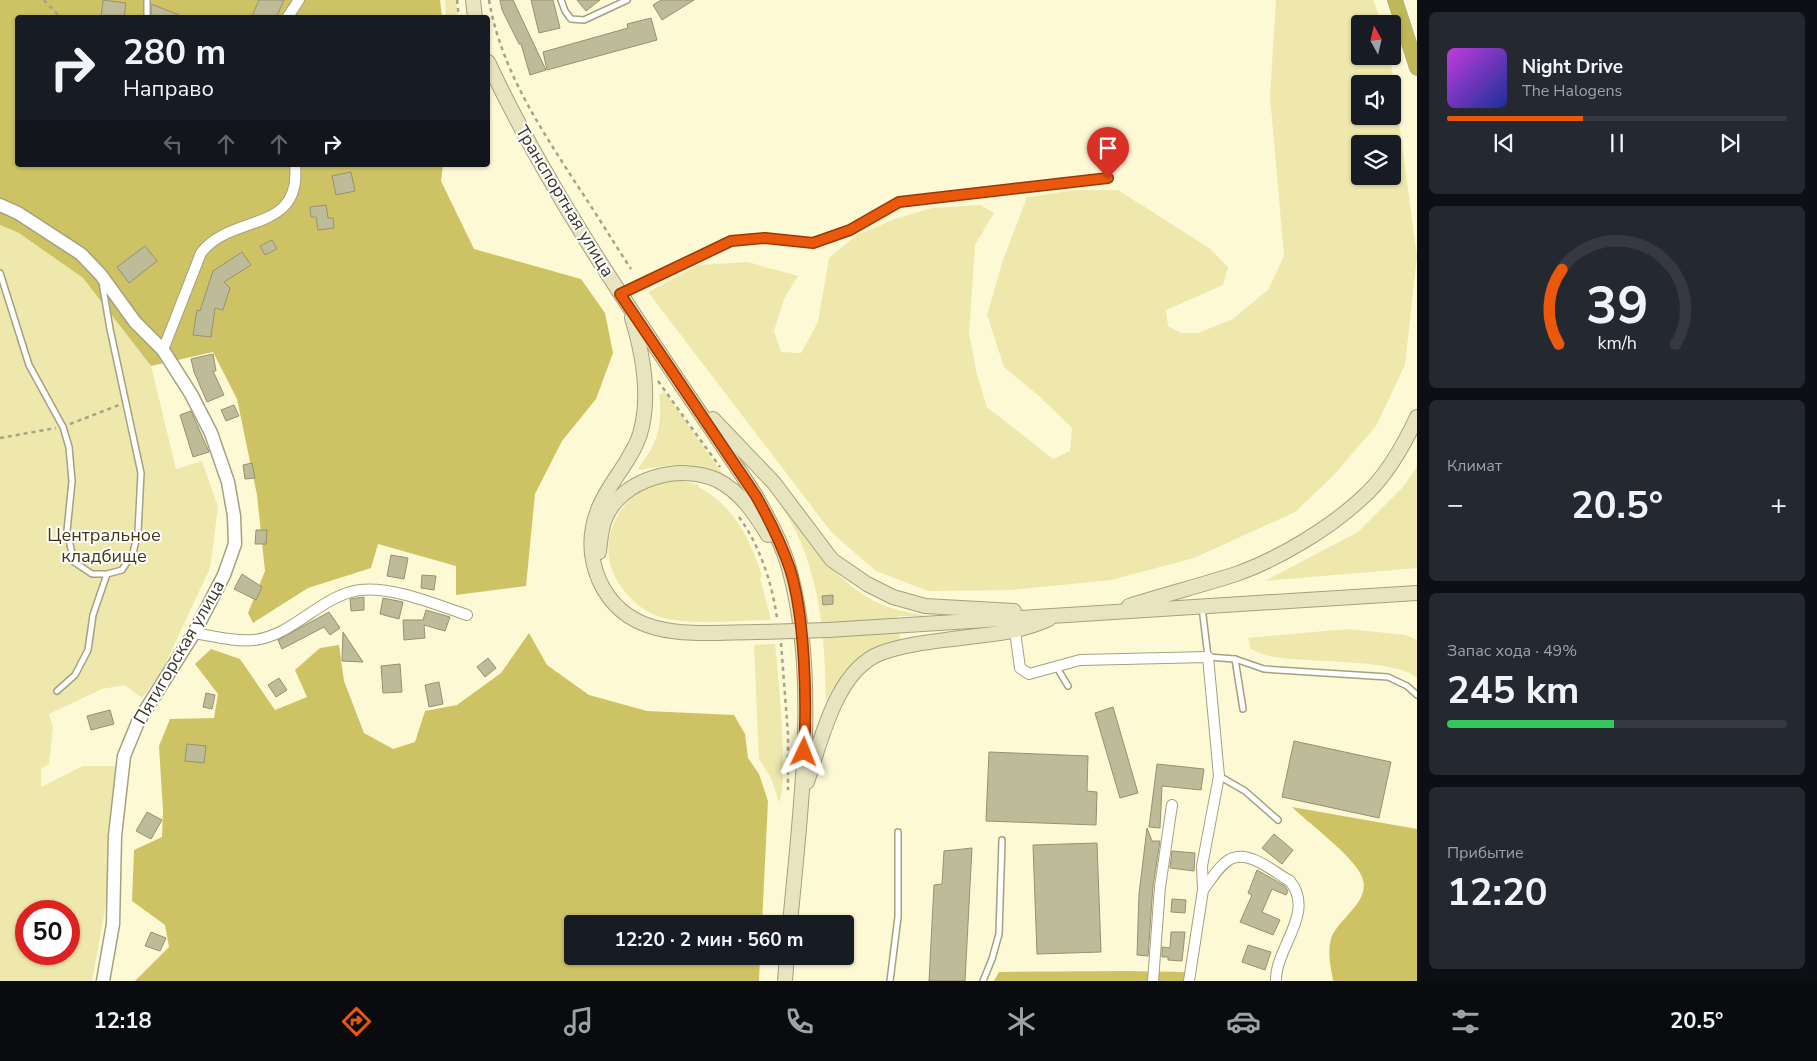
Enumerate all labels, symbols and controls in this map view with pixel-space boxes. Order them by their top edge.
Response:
north arrow [1351,15,1401,65]
map controls [1351,15,1401,185]
text: 280 m [123,29,226,76]
icon: right [40,35,105,100]
text: Night Drive [1522,54,1623,80]
text: Направо [123,74,214,104]
button: sound [1351,75,1401,125]
text: The Halogens [1522,80,1622,102]
street label: Транспортная улица [510,121,620,281]
pin [1087,127,1129,178]
icon: previous [1490,129,1518,157]
icon: pause [1603,129,1631,157]
icon: next [1716,129,1744,157]
icon: left [159,130,187,158]
icon: ahead [212,130,240,158]
icon: ahead [265,130,293,158]
icon: right [318,130,346,158]
icon: arrive [1094,134,1122,162]
button: layers [1351,135,1401,185]
text: 39 [1586,270,1648,341]
text: km/h [1597,331,1637,355]
text: Климат [1447,455,1502,477]
text: 20.5° [1571,480,1663,531]
text: − [1447,486,1464,524]
text: + [1770,486,1787,524]
park label: Центральное кладбище [47,523,161,568]
street label: Пятигорская улица [128,576,230,728]
text: Запас хода · 49% [1447,640,1577,662]
text: 245 km [1447,665,1579,716]
position arrow [777,725,829,777]
text: Прибытие [1447,842,1524,864]
text: 12:20 [1447,867,1548,918]
speed limit sign: 50 [15,900,80,965]
text: 12:20 · 2 мин · 560 m [615,927,803,953]
icon: directions [339,1004,374,1039]
icon: music [561,1004,596,1039]
icon: phone [782,1004,817,1039]
icon: climate [1004,1004,1039,1039]
icon: car [1226,1004,1261,1039]
icon: filters [1448,1004,1483,1039]
text: 12:18 [93,1006,152,1036]
text: 20.5° [1670,1006,1723,1036]

